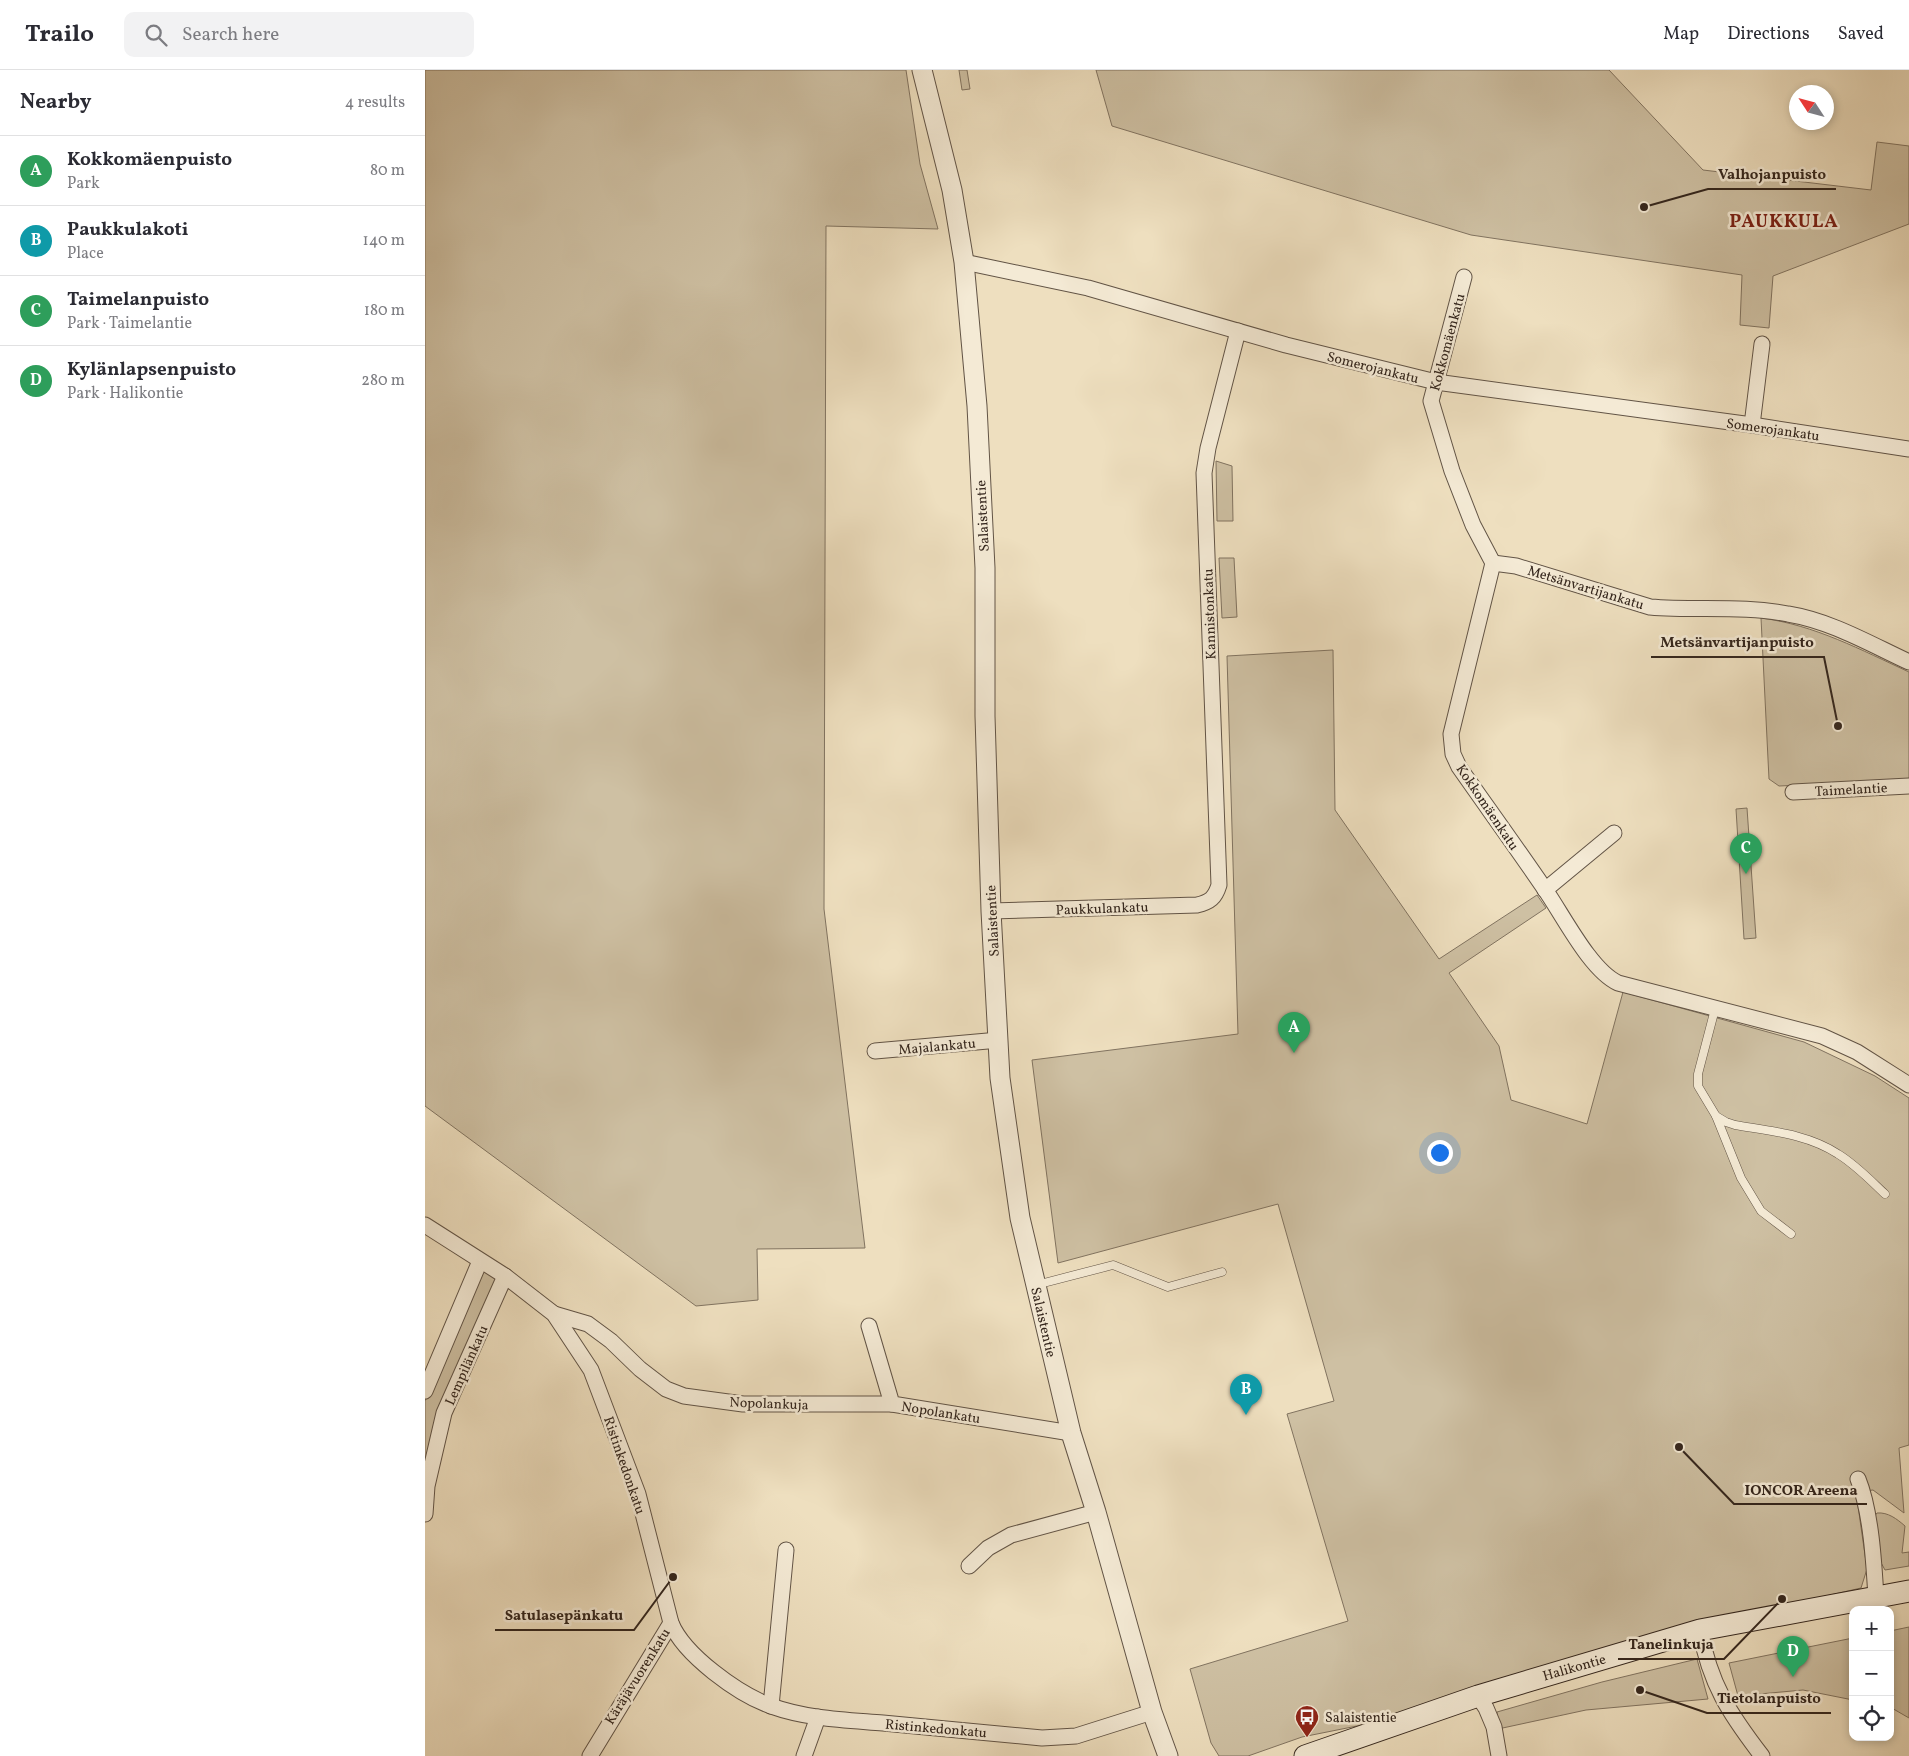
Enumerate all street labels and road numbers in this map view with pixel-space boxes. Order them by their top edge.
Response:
street label: Kokkomäenkatu [1426,291,1471,393]
street label: Somerojankatu [1325,348,1421,389]
street label: Somerojankatu [1725,415,1821,446]
street label: Salaistentie [972,479,995,552]
street label: Metsänvartijankatu [1525,562,1646,615]
street label: Kannistonkatu [1199,568,1222,660]
street label: Kokkomäenkatu [1451,761,1523,855]
street label: Taimelantie [1814,779,1888,802]
street label: Salaistentie [982,884,1005,957]
street label: Paukkulankatu [1055,898,1149,921]
street label: Majalankatu [898,1035,977,1060]
street label: Salaistentie [1025,1285,1060,1360]
street label: Lempilänkatu [441,1322,494,1409]
street label: Nopolankuja [729,1394,809,1415]
street label: Nopolankatu [900,1398,982,1429]
street label: Ristinkedonkatu [598,1414,649,1517]
street label: Käräjävuorenkatu [601,1625,676,1729]
street label: Halikontie [1541,1650,1609,1687]
street label: Ristinkedonkatu [884,1716,988,1743]

